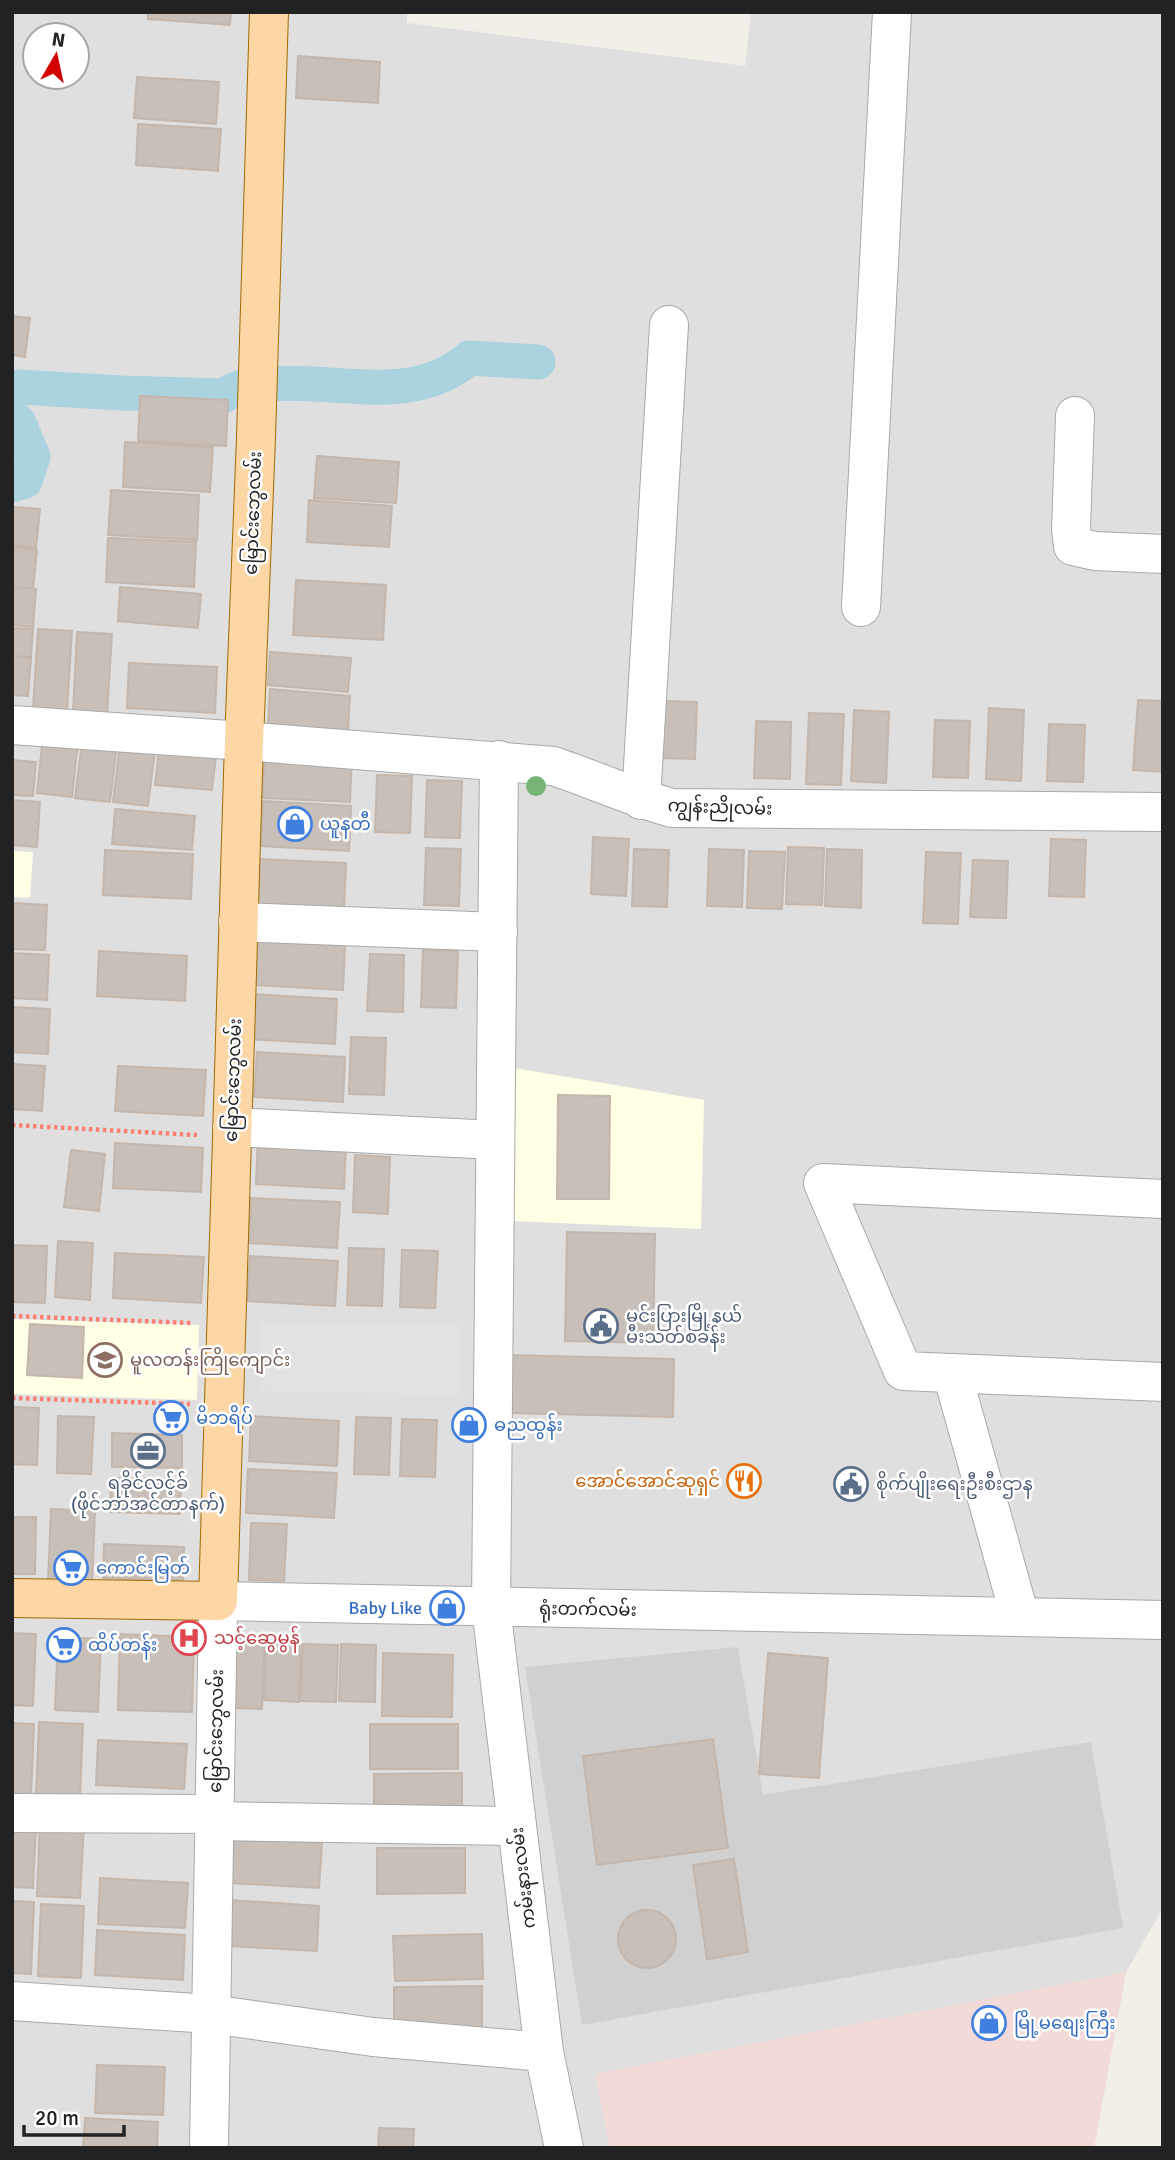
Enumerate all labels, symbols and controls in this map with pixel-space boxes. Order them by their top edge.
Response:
north arrow [21,21,91,91]
text: N [50,27,67,53]
street label: မြောင်းဘွေလမ်း [238,451,270,575]
street label: ကျွန်းညိုလမ်း [667,791,773,826]
shop icon: ယူနတီ [276,805,314,843]
place label: ယူနတီ [320,810,371,839]
street label: မြောင်းဘွေလမ်း [218,1018,250,1142]
place label: မင်းပြားမြို့နယ် မီးသတ်စခန်း [626,1302,742,1352]
public building icon: မင်းပြားမြို့နယ် မီးသတ်စခန်း [582,1307,620,1345]
school or university icon: မူလတန်းကြိုကျောင်း [86,1341,124,1379]
place label: မူလတန်းကြိုကျောင်း [130,1346,290,1375]
supermarket icon: မိဘရိပ် [152,1399,190,1437]
place label: မိဘရိပ် [196,1404,253,1433]
shop icon: ဓညထွန်း [450,1406,488,1444]
place label: ဓညထွန်း [494,1412,563,1440]
office icon: ရခိုင်လင့်ခ် (ဖိုင်ဘာအင်တာနက်) [129,1432,167,1470]
restaurant icon: အောင်အောင်ဆုရှင် [725,1462,763,1500]
public building icon: စိုက်ပျိုးရေးဦးစီးဌာန [832,1465,870,1503]
place label: အောင်အောင်ဆုရှင် [575,1468,720,1496]
place label: ရခိုင်လင့်ခ် (ဖိုင်ဘာအင်တာနက်) [71,1469,225,1519]
place label: စိုက်ပျိုးရေးဦးစီးဌာန [876,1470,1033,1499]
supermarket icon: ကောင်းမြတ် [52,1549,90,1587]
place label: ကောင်းမြတ် [96,1555,190,1583]
shop icon: Baby Like [428,1589,466,1627]
street label: ရုံးတက်လမ်း [539,1595,637,1625]
place label: Baby Like [348,1597,422,1619]
hospital icon: သင့်ဆွေမွန် [170,1619,208,1657]
place label: သင့်ဆွေမွန် [214,1625,300,1653]
supermarket icon: ထိပ်တန်း [45,1626,83,1664]
place label: ထိပ်တန်း [88,1631,157,1660]
street label: မြောင်းဘွေလမ်း [202,1669,232,1793]
street label: ကမ်းနားလမ်း [504,1826,544,1930]
shop icon: မြို့မစျေးကြီး [970,2004,1008,2042]
place label: မြို့မစျေးကြီး [1014,2009,1116,2038]
scale bar [24,2094,124,2138]
text: 20 m [35,2105,79,2131]

